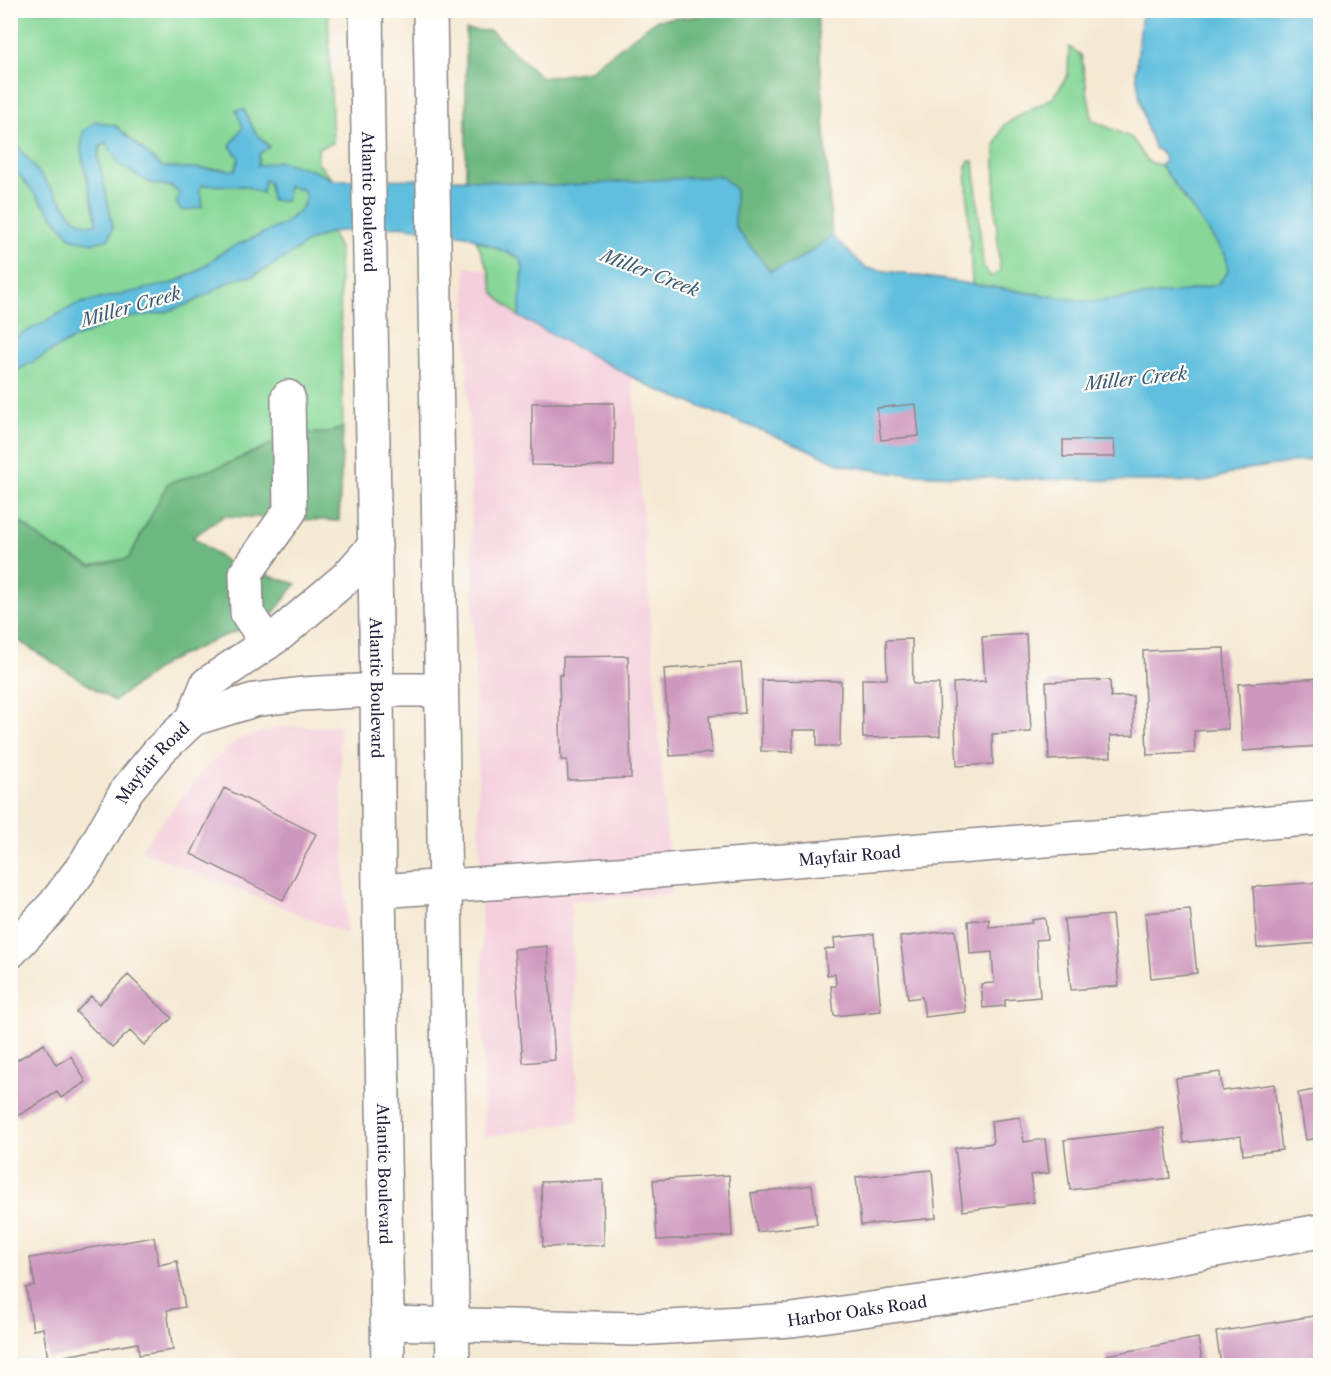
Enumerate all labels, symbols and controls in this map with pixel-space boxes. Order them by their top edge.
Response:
street label: Atlantic Boulevard [358,130,380,273]
water label: Miller Creek [596,244,703,302]
water label: Miller Creek [77,282,184,332]
water label: Miller Creek [1082,363,1189,396]
street label: Atlantic Boulevard [366,616,388,759]
street label: Mayfair Road [111,718,194,807]
street label: Mayfair Road [798,842,902,870]
street label: Atlantic Boulevard [373,1102,396,1245]
street label: Harbor Oaks Road [786,1291,928,1331]

